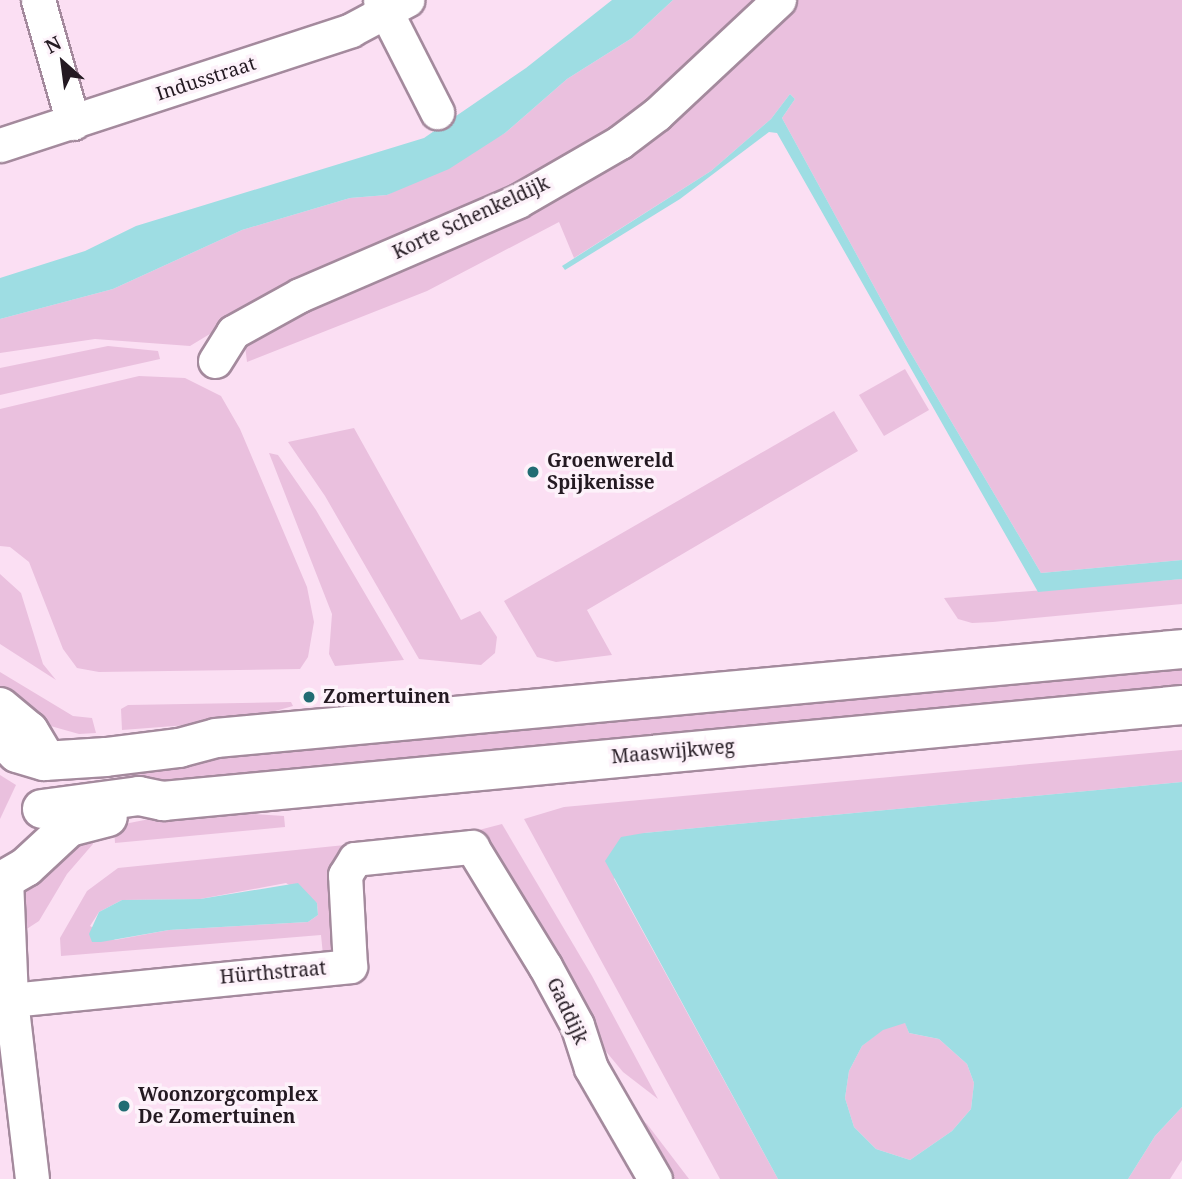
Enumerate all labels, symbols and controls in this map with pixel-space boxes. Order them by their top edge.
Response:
north arrow [28,28,98,98]
text: N [40,29,66,59]
street label: Indusstraat [153,52,259,106]
street label: Korte Schenkeldijk [389,172,553,264]
place label: Groenwereld Spijkenisse [547,450,674,494]
marker: Groenwereld Spijkenisse [525,464,541,480]
place label: Zomertuinen [323,686,450,708]
marker: Zomertuinen [301,689,317,705]
street label: Maaswijkweg [610,735,736,769]
street label: Hürthstraat [219,957,327,989]
street label: Gaddijk [542,974,592,1048]
place label: Woonzorgcomplex De Zomertuinen [138,1084,318,1128]
marker: Woonzorgcomplex De Zomertuinen [116,1098,132,1114]

